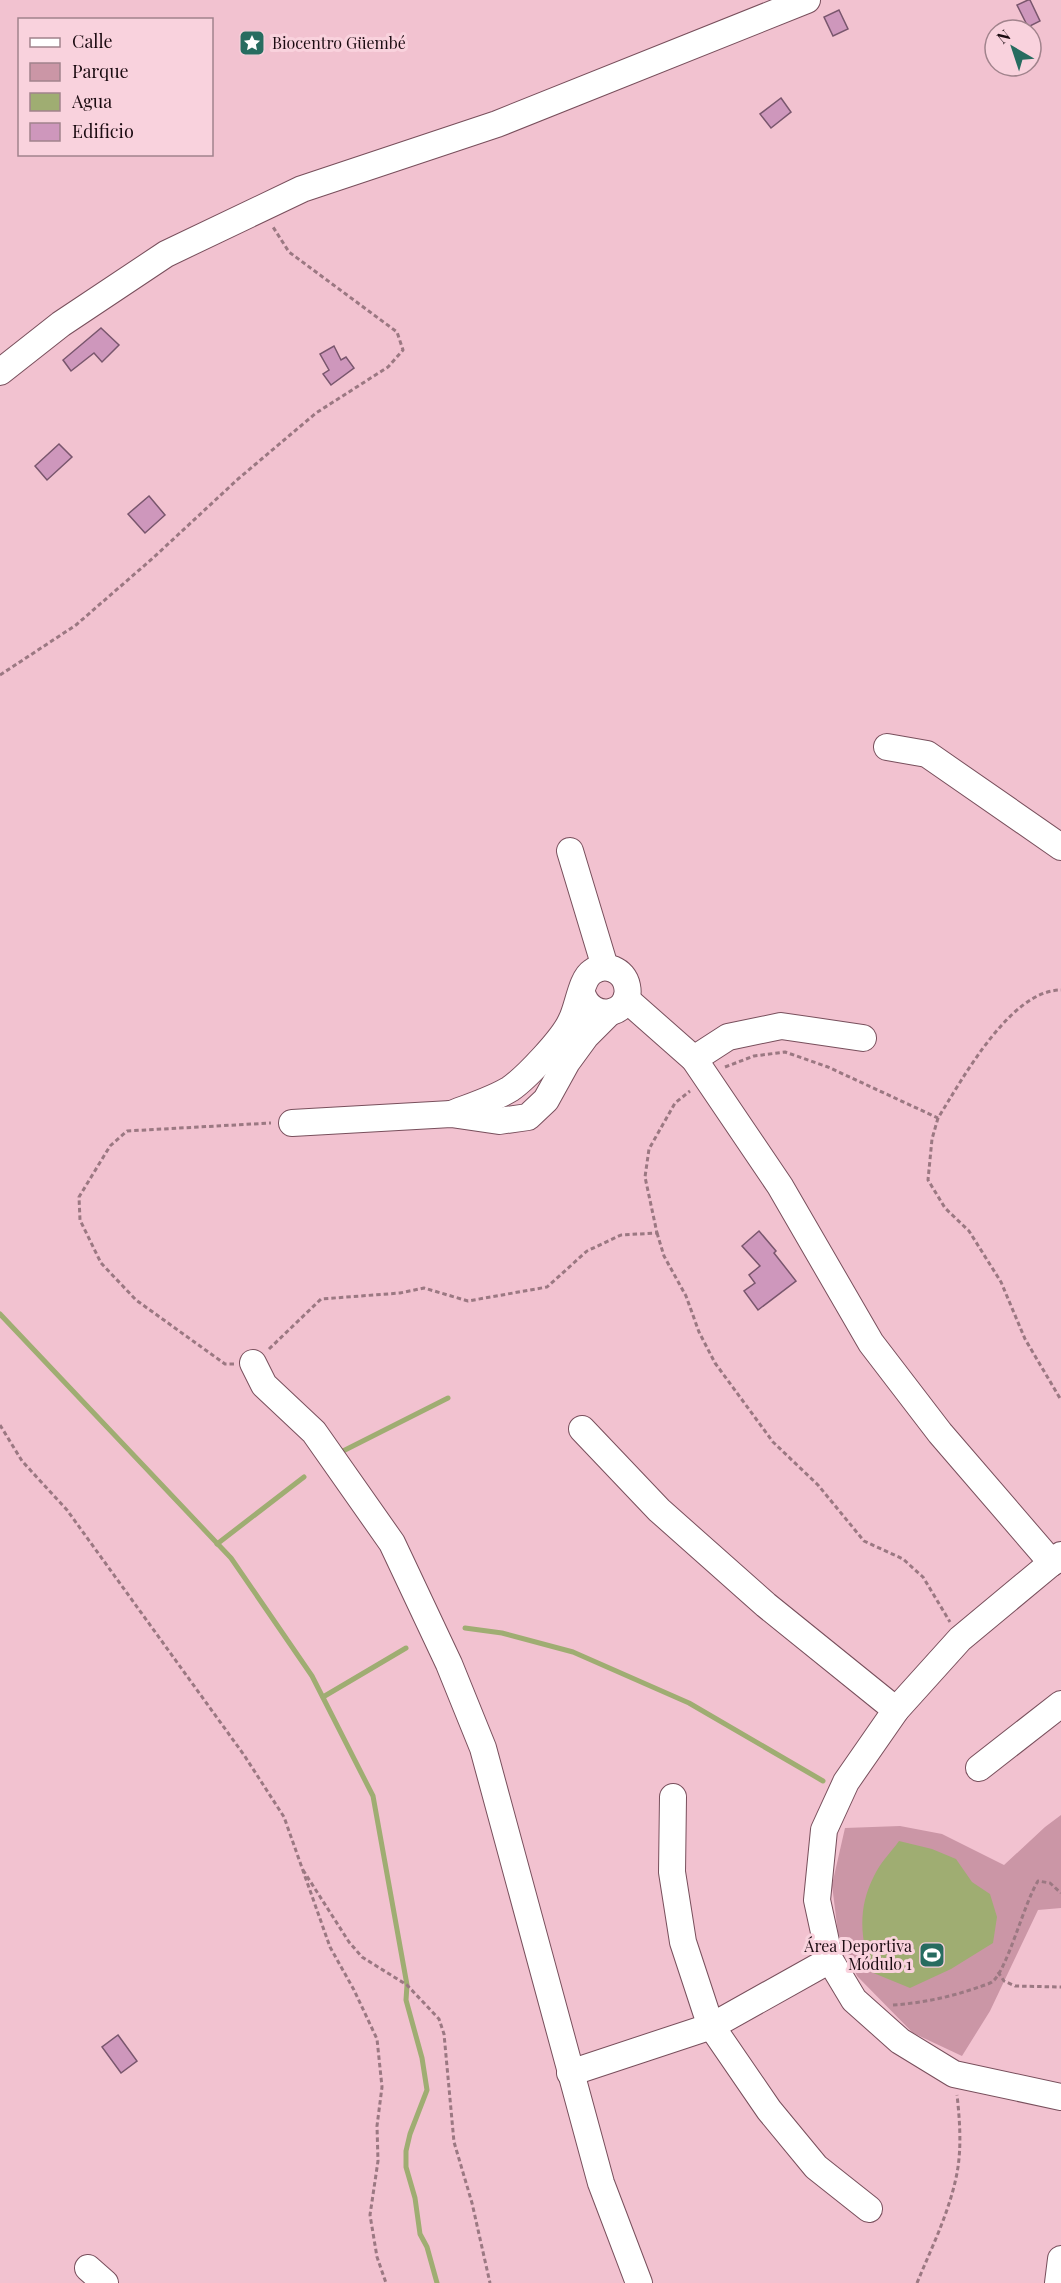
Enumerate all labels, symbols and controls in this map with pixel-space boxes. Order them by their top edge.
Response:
legend [18,18,213,156]
north arrow [983,18,1043,78]
text: N [992,24,1015,48]
place icon: Biocentro Güembé [237,28,267,58]
text: Calle [72,29,113,53]
place label: Biocentro Güembé [272,32,406,53]
text: Parque [72,59,129,83]
text: Agua [71,89,112,113]
text: Edificio [72,119,134,143]
place label: Área Deportiva Módulo 1 [803,1935,912,1974]
sports icon: Área Deportiva Módulo 1 [917,1940,947,1970]

